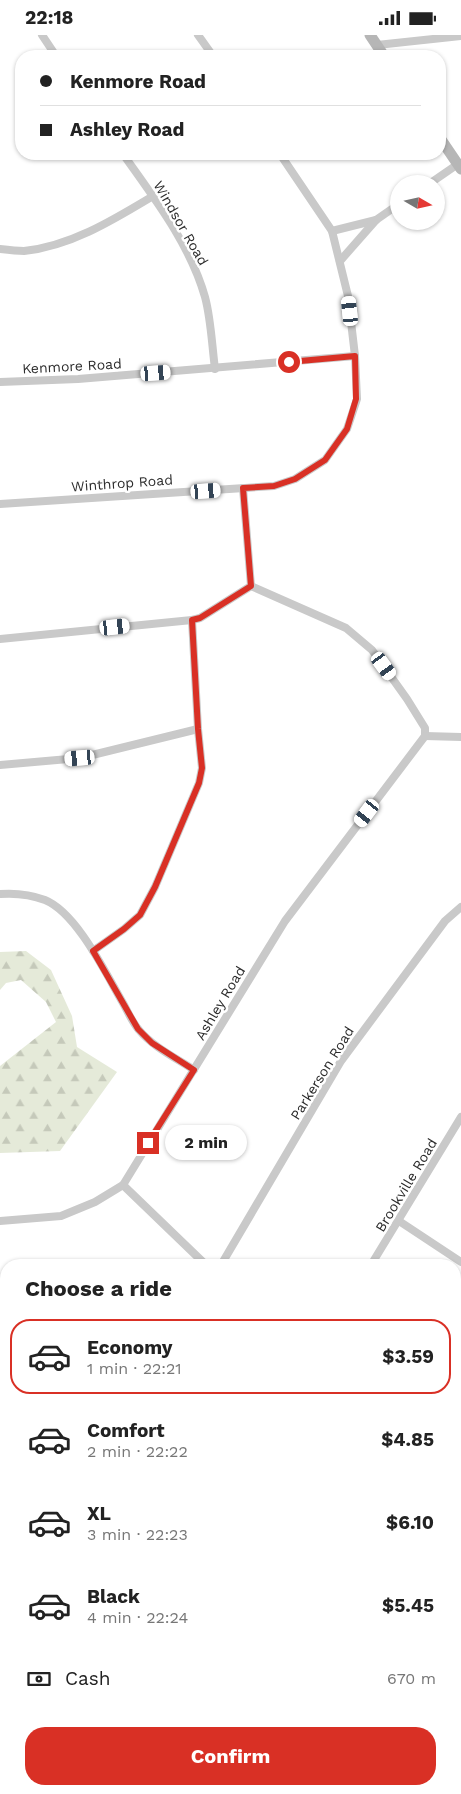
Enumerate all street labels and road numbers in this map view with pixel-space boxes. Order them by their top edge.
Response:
street label: Windsor Road [150,178,212,268]
street label: Kenmore Road [22,355,122,377]
street label: Winthrop Road [71,471,173,495]
street label: Ashley Road [192,963,248,1043]
street label: Parkerson Road [287,1023,357,1123]
street label: Brookville Road [372,1135,440,1235]

